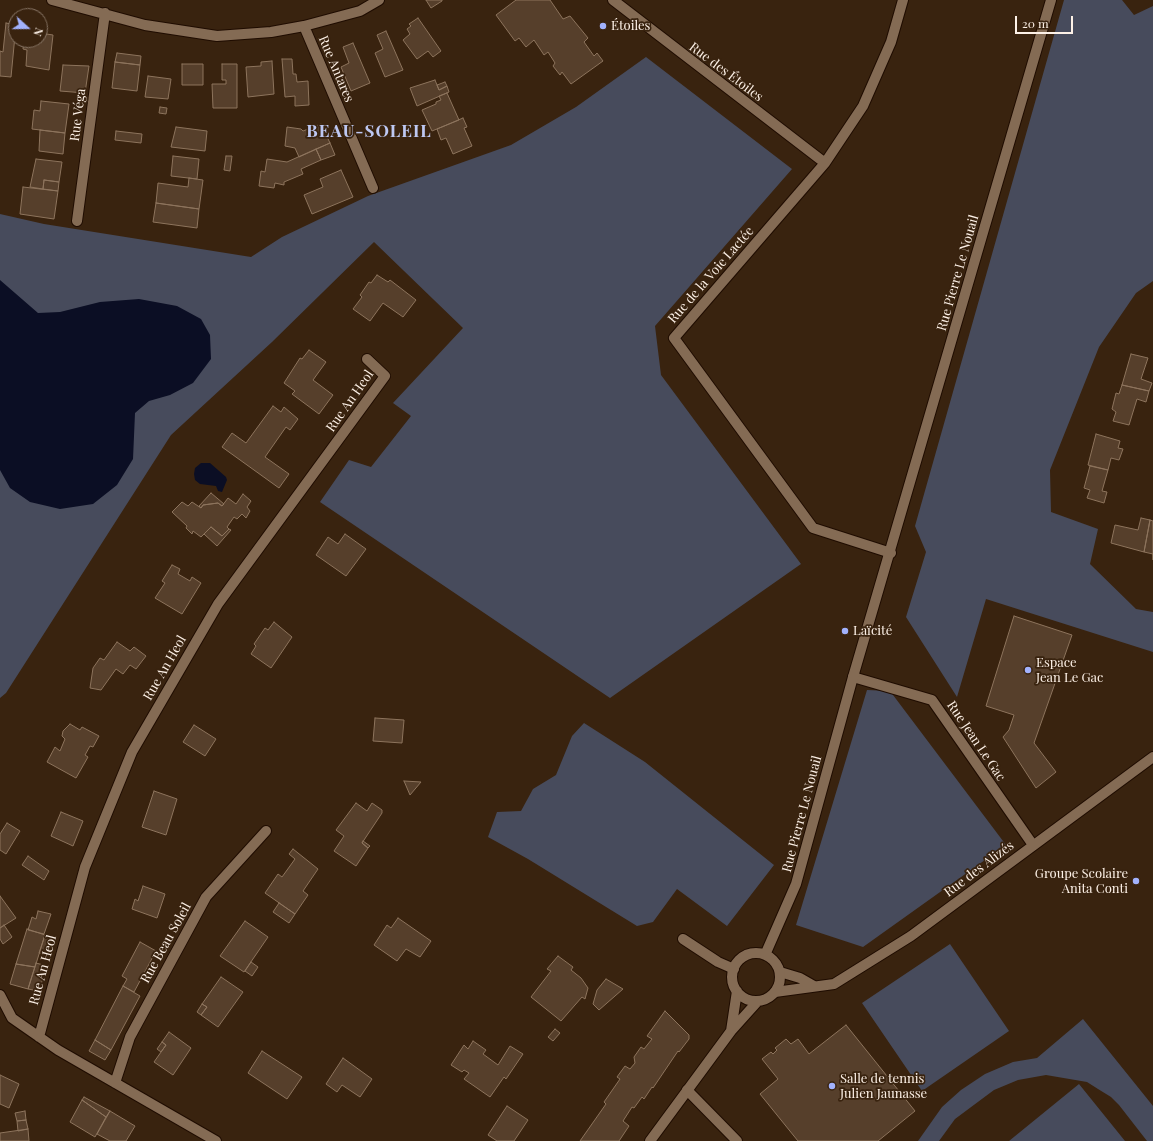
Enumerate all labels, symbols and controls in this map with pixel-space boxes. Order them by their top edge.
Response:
north arrow [8,8,48,48]
scale bar [1017,8,1075,34]
text: 20 m [1022,15,1049,31]
place label: Étoiles [611,18,650,34]
marker: Étoiles [598,21,608,31]
text: N [30,26,47,39]
street label: Rue Antares [315,33,357,105]
street label: Rue des Étoiles [686,39,766,105]
street label: Rue Véga [67,88,89,142]
district label: BEAU-SOLEIL [306,122,432,142]
street label: Rue Pierre Le Nouail [934,213,982,333]
street label: Rue de la Voie Lactée [665,223,757,327]
street label: Rue An Heol [323,367,377,435]
place label: Laïcité [853,623,892,639]
marker: Laïcité [840,626,850,636]
street label: Rue An Heol [140,633,190,703]
place label: Espace Jean Le Gac [1036,655,1103,686]
marker: Espace Jean Le Gac [1023,665,1033,675]
street label: Rue Jean Le Gac [943,698,1009,784]
street label: Rue Pierre Le Nouail [779,754,825,874]
street label: Rue des Alizés [941,838,1017,900]
place label: Groupe Scolaire Anita Conti [1035,866,1128,897]
marker: Groupe Scolaire Anita Conti [1131,876,1141,886]
street label: Rue Beau Soleil [137,900,195,986]
street label: Rue An Heol [26,933,60,1007]
place label: Salle de tennis Julien Jaunasse [840,1071,927,1102]
marker: Salle de tennis Julien Jaunasse [827,1081,837,1091]

